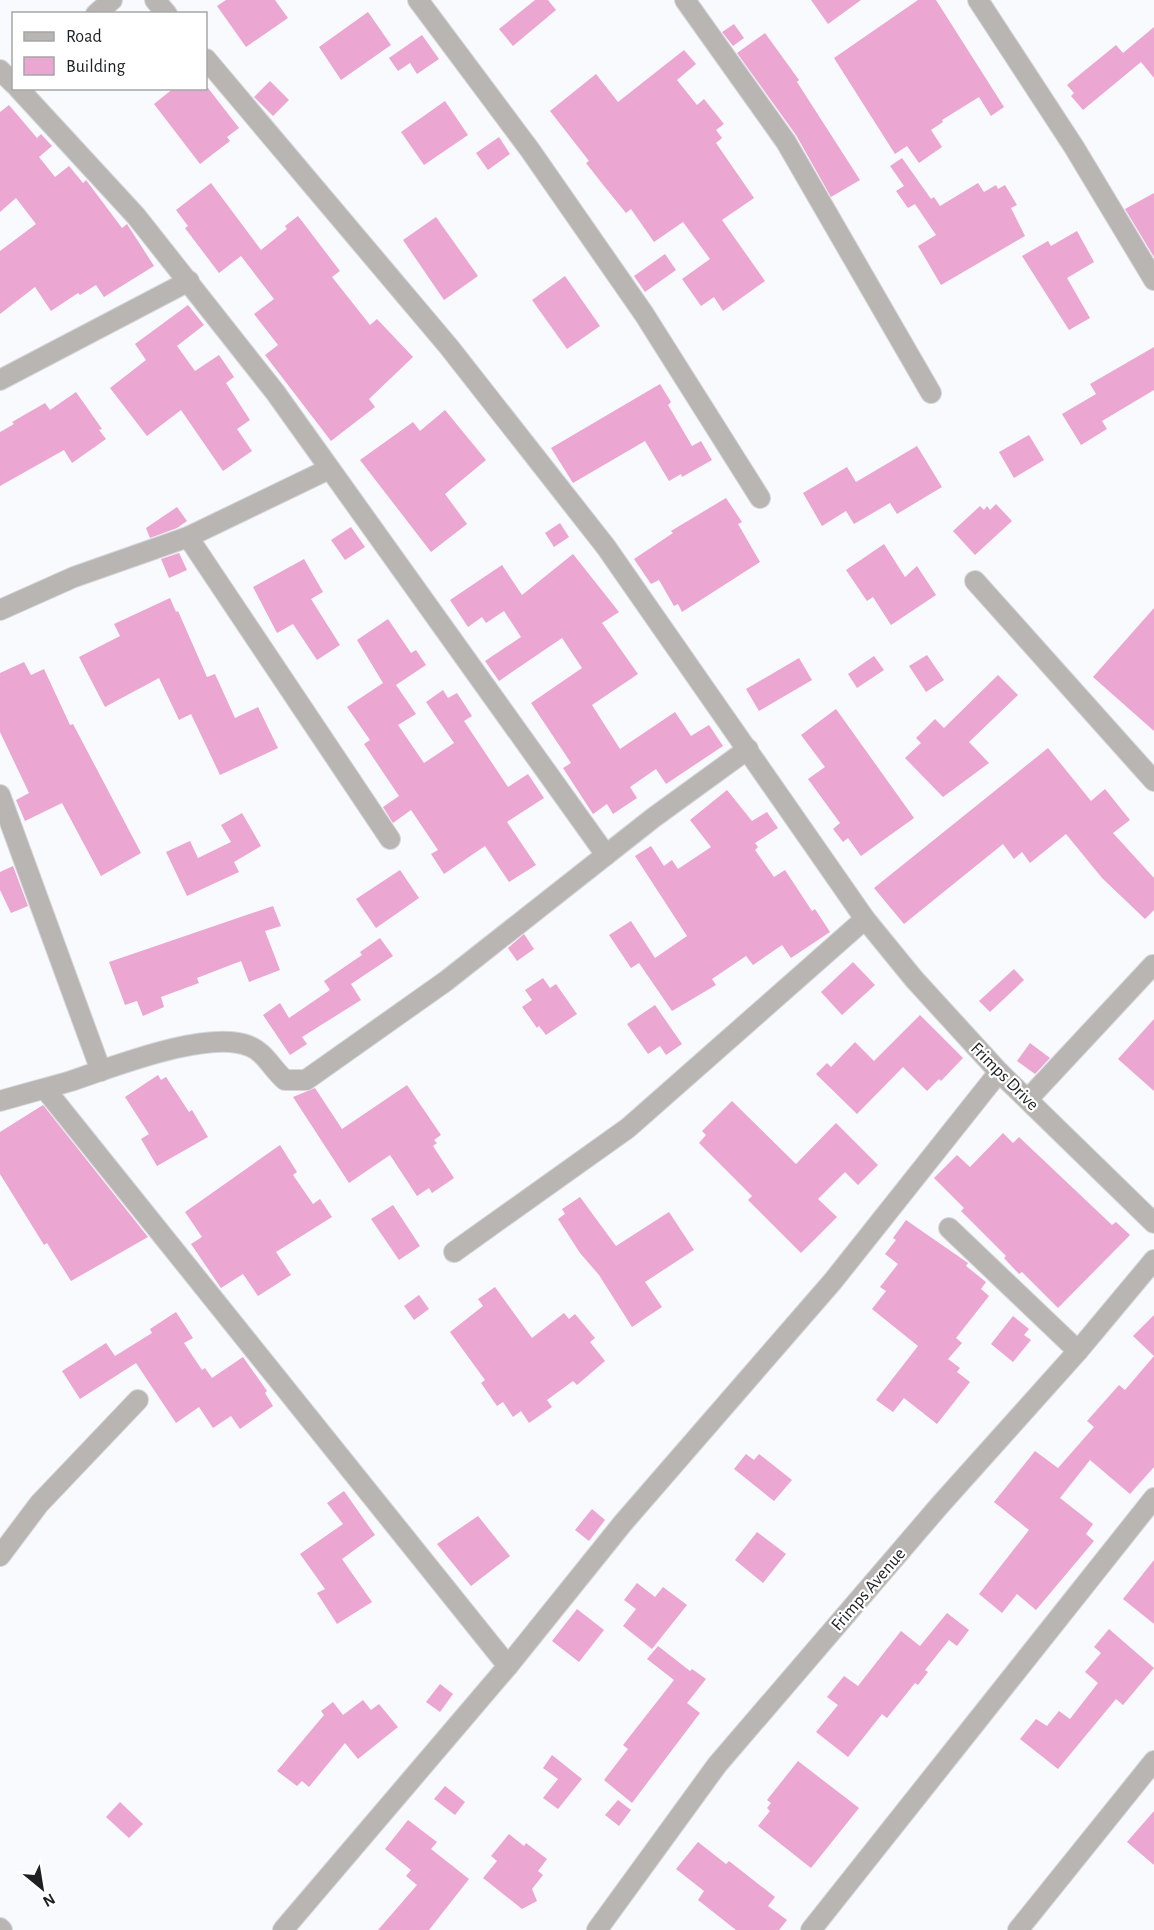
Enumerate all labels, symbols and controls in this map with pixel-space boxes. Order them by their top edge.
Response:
legend [12,12,207,90]
text: Road [66,28,102,46]
text: Building [66,58,126,76]
street label: Frimps Drive [967,1039,1042,1114]
street label: Frimps Avenue [828,1545,909,1634]
north arrow [12,1858,72,1918]
text: N [40,1890,58,1910]

